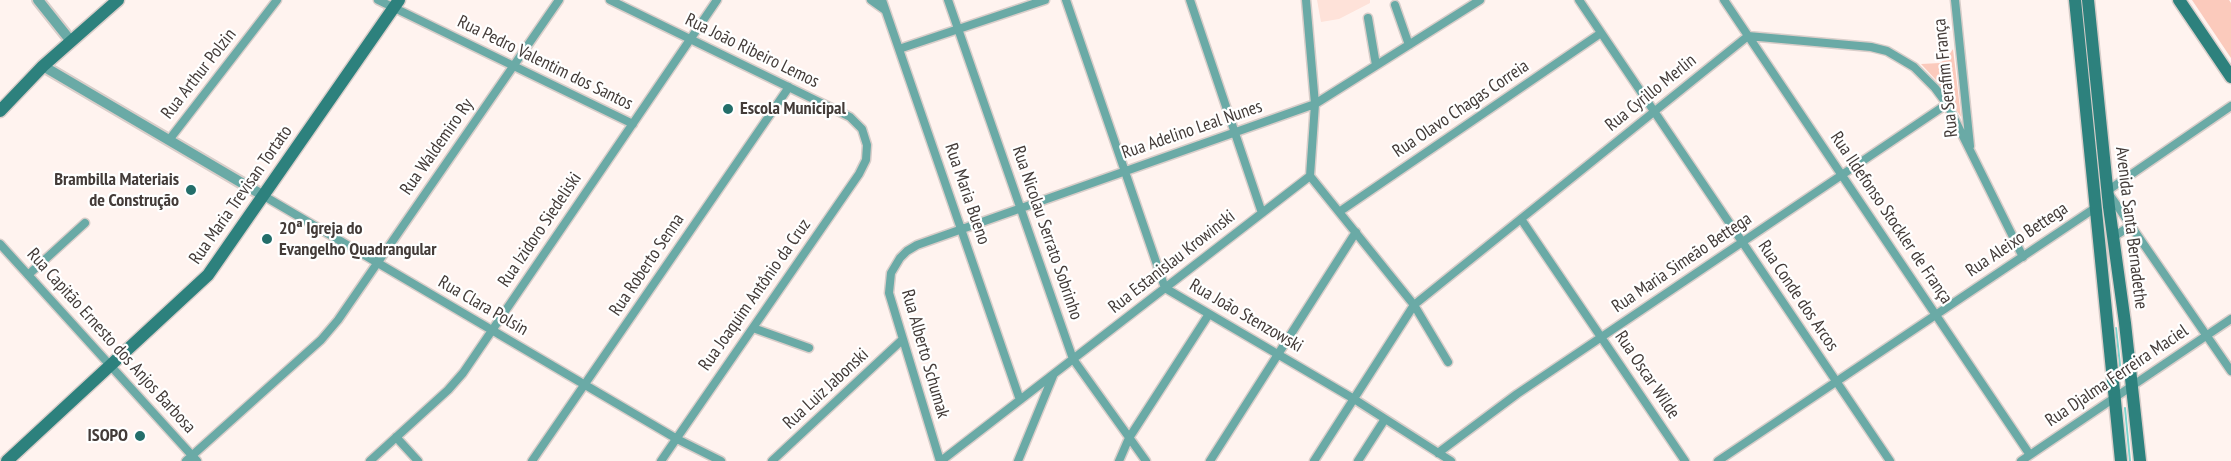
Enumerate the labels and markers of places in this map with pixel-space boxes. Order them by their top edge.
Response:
place label: Escola Municipal [740,98,846,120]
marker: Escola Municipal [721,102,735,116]
place label: Brambilla Materiais de Construção [54,169,179,212]
marker: Brambilla Materiais de Construção [184,183,198,197]
place label: 20ª Igreja do Evangelho Quadrangular [279,218,437,260]
marker: 20ª Igreja do Evangelho Quadrangular [260,232,274,246]
place label: ISOPO [87,425,128,447]
marker: ISOPO [133,429,147,443]

